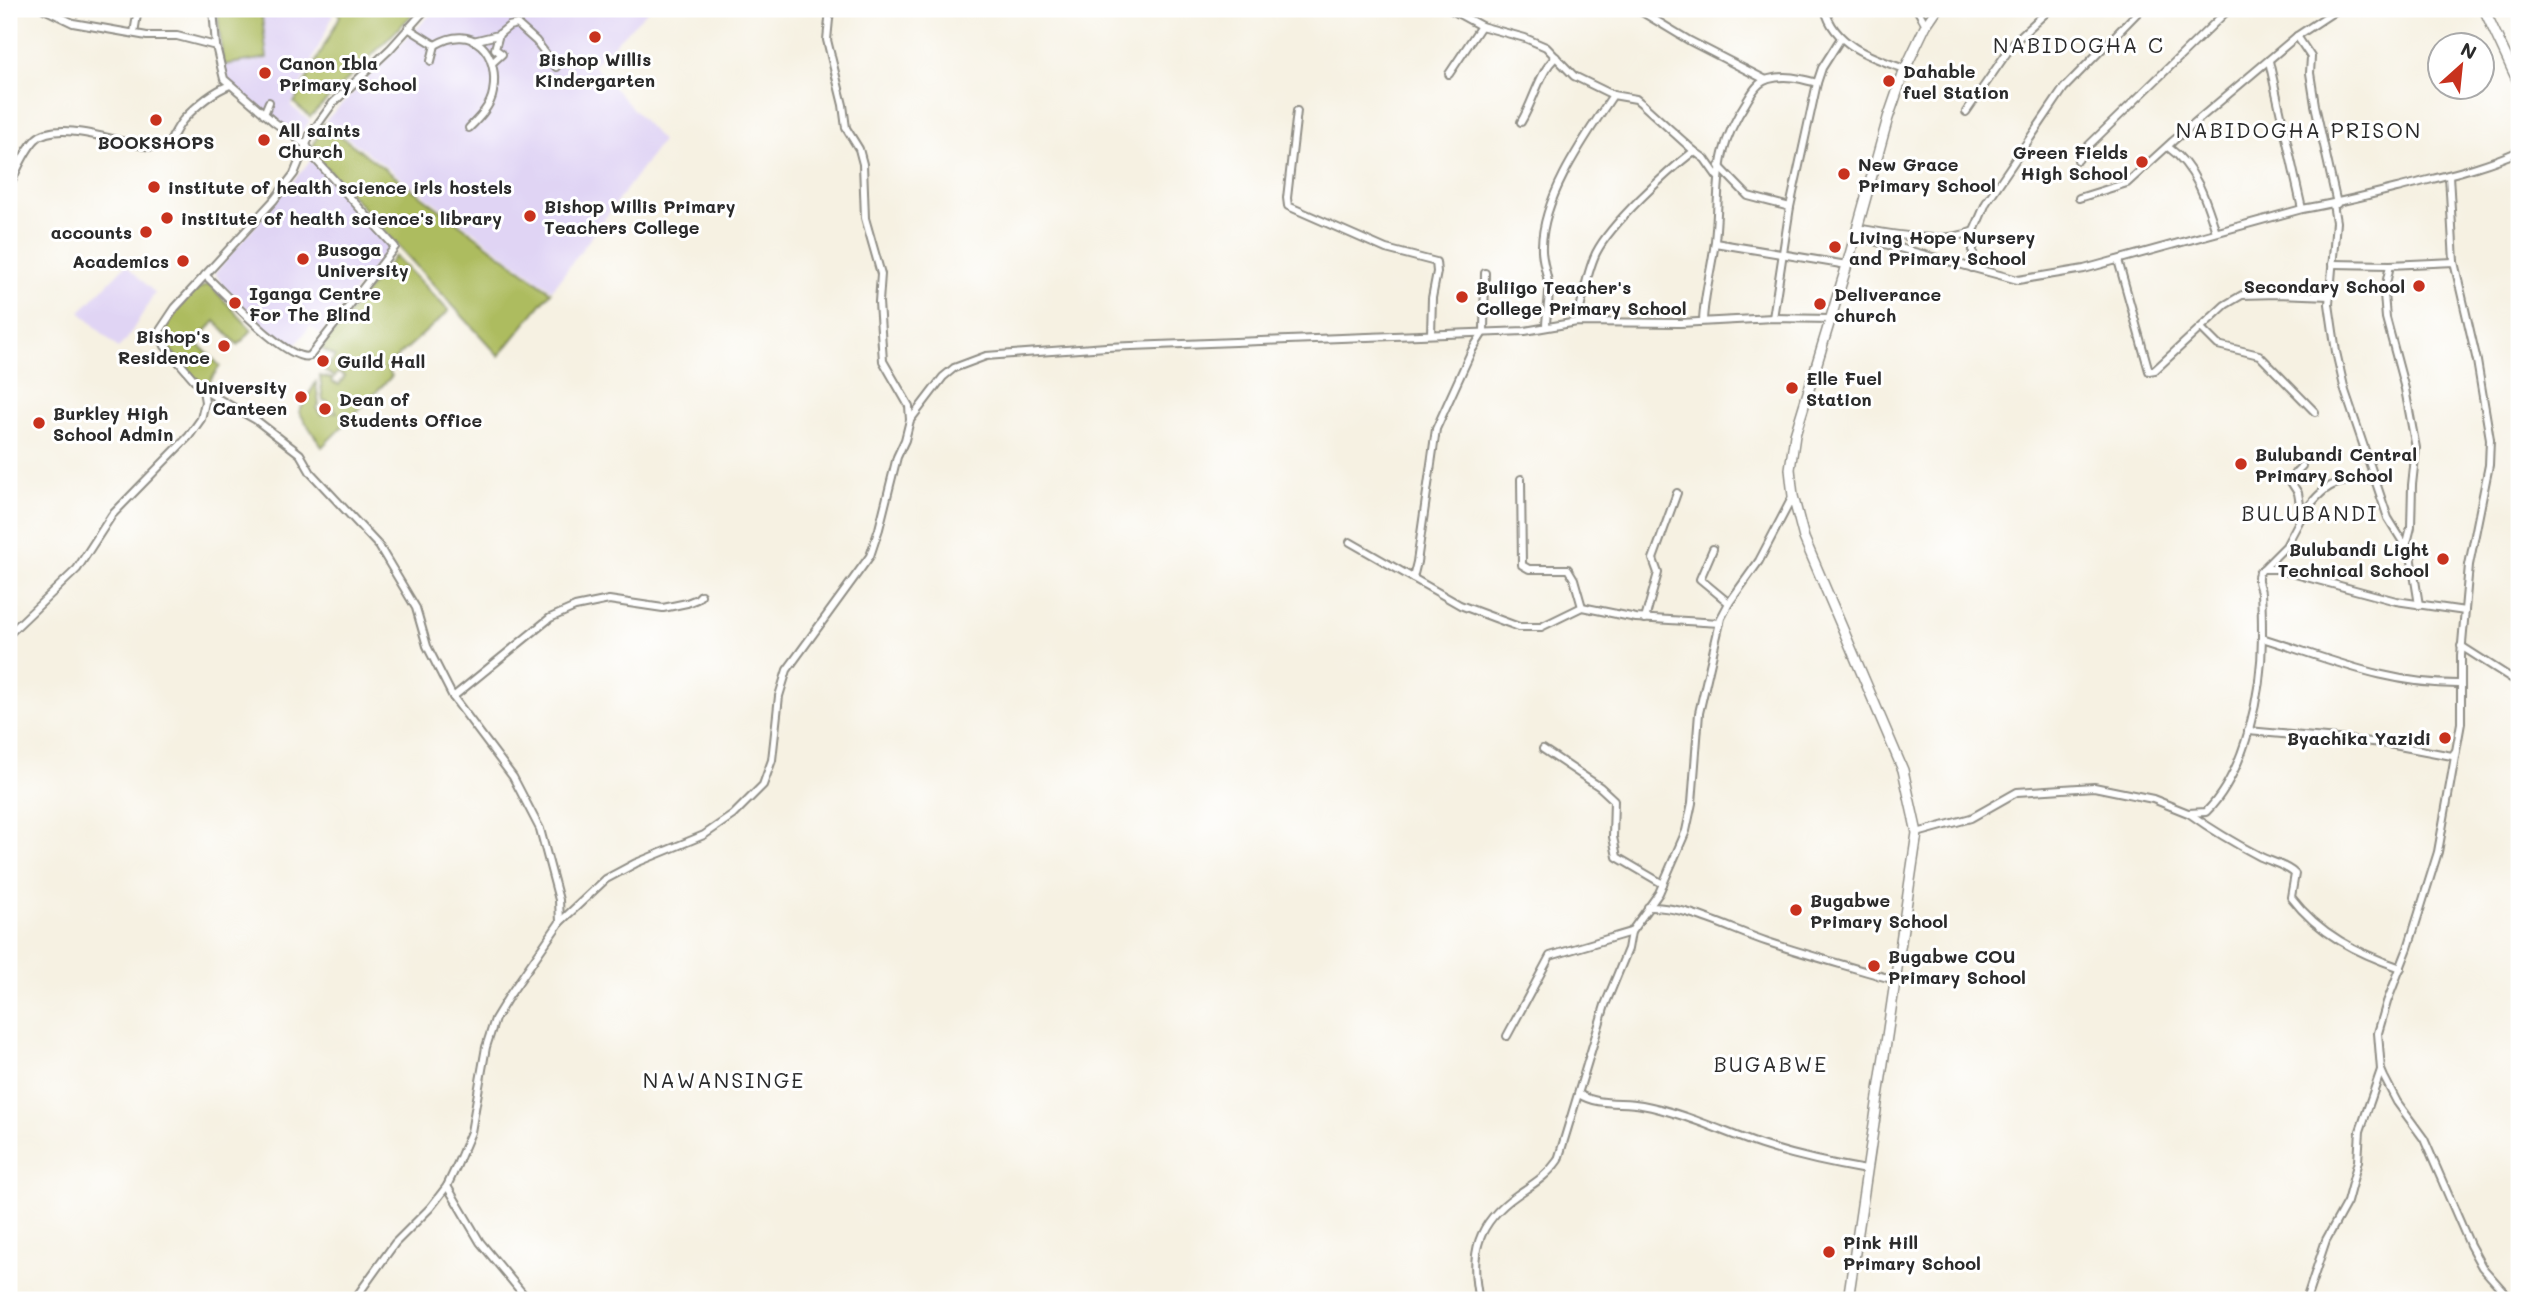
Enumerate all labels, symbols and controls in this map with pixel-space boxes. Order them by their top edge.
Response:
marker: Bishop Willis Kindergarten [587,29,603,45]
district label: NABIDOGHA C [1993,31,2165,58]
north arrow [2426,32,2496,102]
text: N [2457,36,2481,65]
place label: Bishop Willis Kindergarten [535,47,655,92]
place label: Canon Ibla Primary School [279,51,417,96]
place label: Dahable fuel Station [1903,59,2009,104]
marker: Canon Ibla Primary School [257,65,273,81]
marker: Dahable fuel Station [1881,73,1897,89]
marker: BOOKSHOPS [148,112,164,128]
district label: NABIDOGHA PRISON [2176,116,2422,143]
place label: All saints Church [278,118,360,163]
place label: BOOKSHOPS [97,130,215,154]
marker: All saints Church [256,132,272,148]
place label: Green Fields High School [2013,140,2128,185]
place label: New Grace Primary School [1858,152,1996,197]
marker: Green Fields High School [2134,154,2150,170]
marker: New Grace Primary School [1836,166,1852,182]
place label: institute of health science irls hostels [168,175,512,199]
marker: institute of health science irls hostels [146,179,162,195]
place label: Bishop Willis Primary Teachers College [544,194,736,239]
place label: institute of health science's library [181,206,502,230]
marker: Bishop Willis Primary Teachers College [522,208,538,224]
marker: institute of health science's library [159,210,175,226]
place label: accounts [51,220,132,244]
marker: accounts [138,224,154,240]
place label: Living Hope Nursery and Primary School [1849,225,2035,270]
place label: Busoga University [317,237,409,282]
marker: Living Hope Nursery and Primary School [1827,239,1843,255]
place label: Academics [72,249,169,273]
marker: Busoga University [295,251,311,267]
marker: Academics [175,253,191,269]
place label: Secondary School [2244,274,2405,298]
place label: Buliigo Teacher's College Primary School [1476,275,1687,320]
marker: Secondary School [2411,278,2427,294]
place label: Iganga Centre For The Blind [249,281,381,326]
place label: Deliverance church [1834,282,1942,327]
marker: Buliigo Teacher's College Primary School [1454,289,1470,305]
marker: Iganga Centre For The Blind [227,295,243,311]
marker: Deliverance church [1812,296,1828,312]
place label: Bishop's Residence [118,324,210,369]
marker: Bishop's Residence [216,338,232,354]
place label: Guild Hall [337,349,425,373]
marker: Guild Hall [315,353,331,369]
place label: Elle Fuel Station [1806,366,1882,411]
place label: University Canteen [195,375,287,420]
marker: Elle Fuel Station [1784,380,1800,396]
place label: Dean of Students Office [339,387,482,432]
marker: University Canteen [293,389,309,405]
place label: Burkley High School Admin [53,401,173,446]
marker: Dean of Students Office [317,401,333,417]
marker: Burkley High School Admin [31,415,47,431]
place label: Bulubandi Central Primary School [2255,442,2417,487]
marker: Bulubandi Central Primary School [2233,456,2249,472]
district label: BULUBANDI [2242,499,2378,526]
place label: Bulubandi Light Technical School [2278,537,2429,582]
marker: Bulubandi Light Technical School [2435,551,2451,567]
place label: Byachika Yazidi [2287,726,2431,750]
marker: Byachika Yazidi [2437,730,2453,746]
place label: Bugabwe Primary School [1810,888,1948,933]
marker: Bugabwe Primary School [1788,902,1804,918]
place label: Bugabwe COU Primary School [1888,944,2026,989]
marker: Bugabwe COU Primary School [1866,958,1882,974]
district label: BUGABWE [1714,1050,1828,1077]
district label: NAWANSINGE [643,1066,805,1093]
place label: Pink Hill Primary School [1843,1230,1981,1275]
marker: Pink Hill Primary School [1821,1244,1837,1260]

